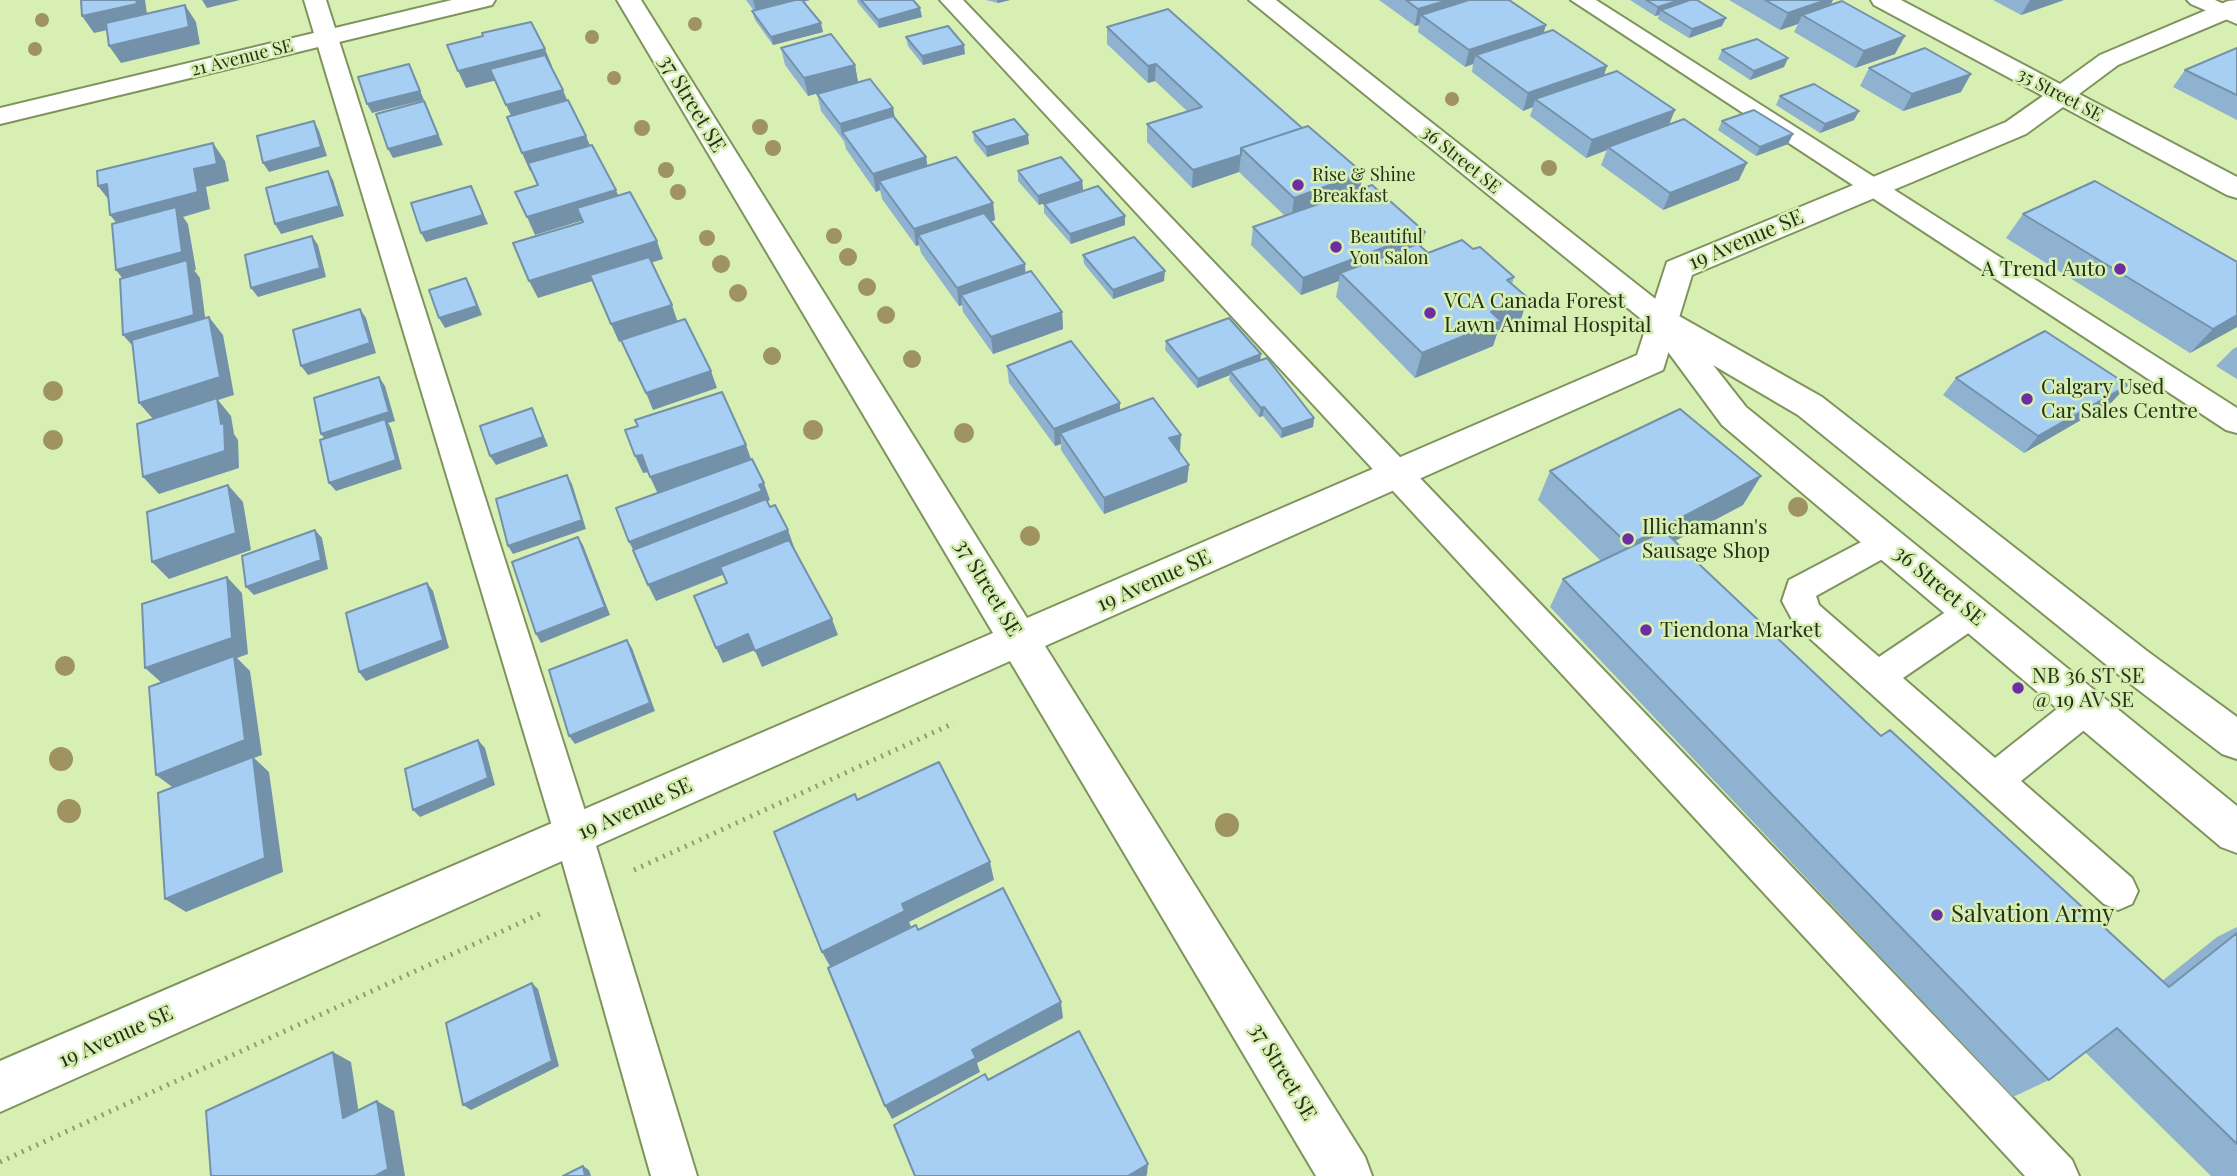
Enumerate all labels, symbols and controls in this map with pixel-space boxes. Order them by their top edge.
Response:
street label: 21 Avenue SE [189,35,295,81]
street label: 37 Street SE [653,51,731,157]
street label: 35 Street SE [2014,64,2106,126]
street label: 36 Street SE [1417,122,1505,198]
place label: Rise & Shine Breakfast [1312,164,1416,206]
marker: Rise & Shine Breakfast [1290,177,1306,193]
street label: 19 Avenue SE [1685,204,1807,276]
place label: Beautiful You Salon [1350,226,1428,268]
marker: Beautiful You Salon [1328,239,1344,255]
place label: A Trend Auto [1981,256,2106,282]
marker: A Trend Auto [2112,261,2128,277]
place label: VCA Canada Forest Lawn Animal Hospital [1444,288,1652,338]
marker: VCA Canada Forest Lawn Animal Hospital [1422,305,1438,321]
place label: Calgary Used Car Sales Centre [2041,374,2198,424]
marker: Calgary Used Car Sales Centre [2019,391,2035,407]
place label: Illichamann's Sausage Shop [1642,514,1770,564]
marker: Illichamann's Sausage Shop [1620,531,1636,547]
street label: 37 Street SE [949,535,1027,641]
street label: 36 Street SE [1888,541,1990,631]
street label: 19 Avenue SE [1093,545,1215,617]
place label: Tiendona Market [1660,617,1821,643]
marker: Tiendona Market [1638,622,1654,638]
place label: NB 36 ST SE @ 19 AV SE [2032,663,2144,713]
marker: NB 36 ST SE @ 19 AV SE [2010,680,2026,696]
street label: 19 Avenue SE [574,773,696,845]
place label: Salvation Army [1951,901,2114,929]
marker: Salvation Army [1929,907,1945,923]
street label: 19 Avenue SE [55,1001,177,1073]
street label: 37 Street SE [1244,1019,1322,1125]

